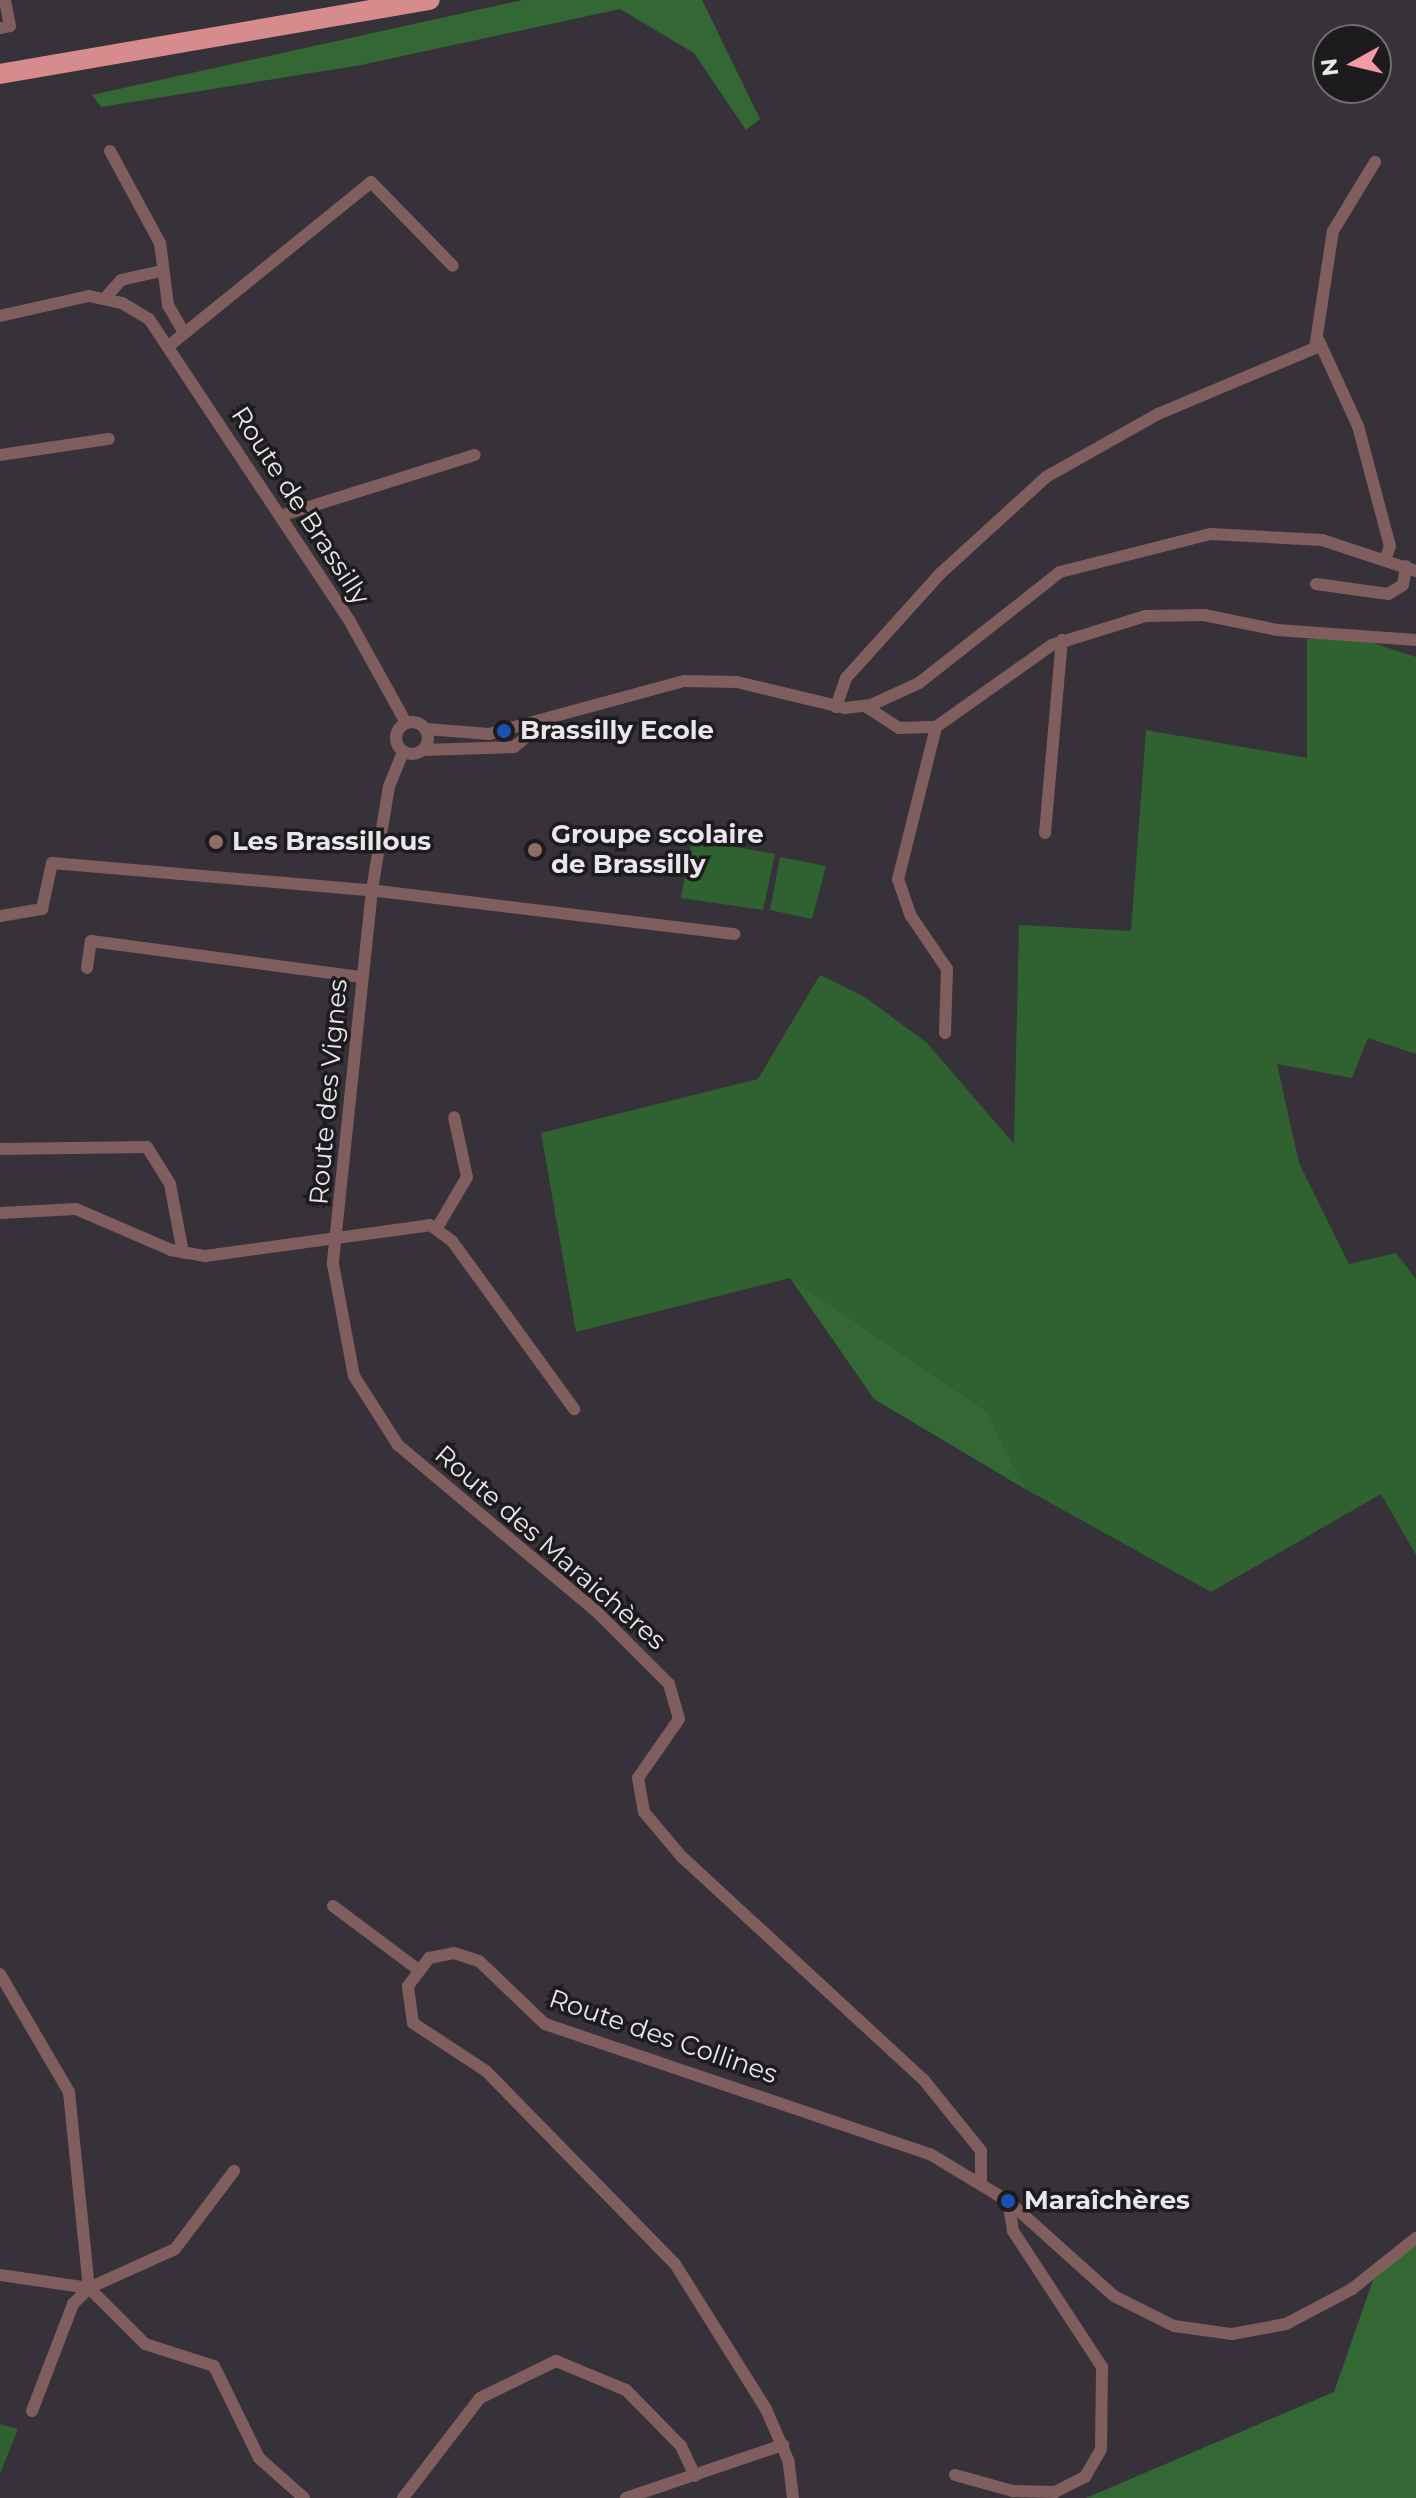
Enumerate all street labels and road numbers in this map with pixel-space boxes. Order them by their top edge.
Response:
street label: Route de Brassilly [224,401,376,611]
street label: Route des Vignes [304,978,354,1206]
street label: Route des Maraichères [428,1439,672,1657]
street label: Route des Collines [545,1983,781,2091]

